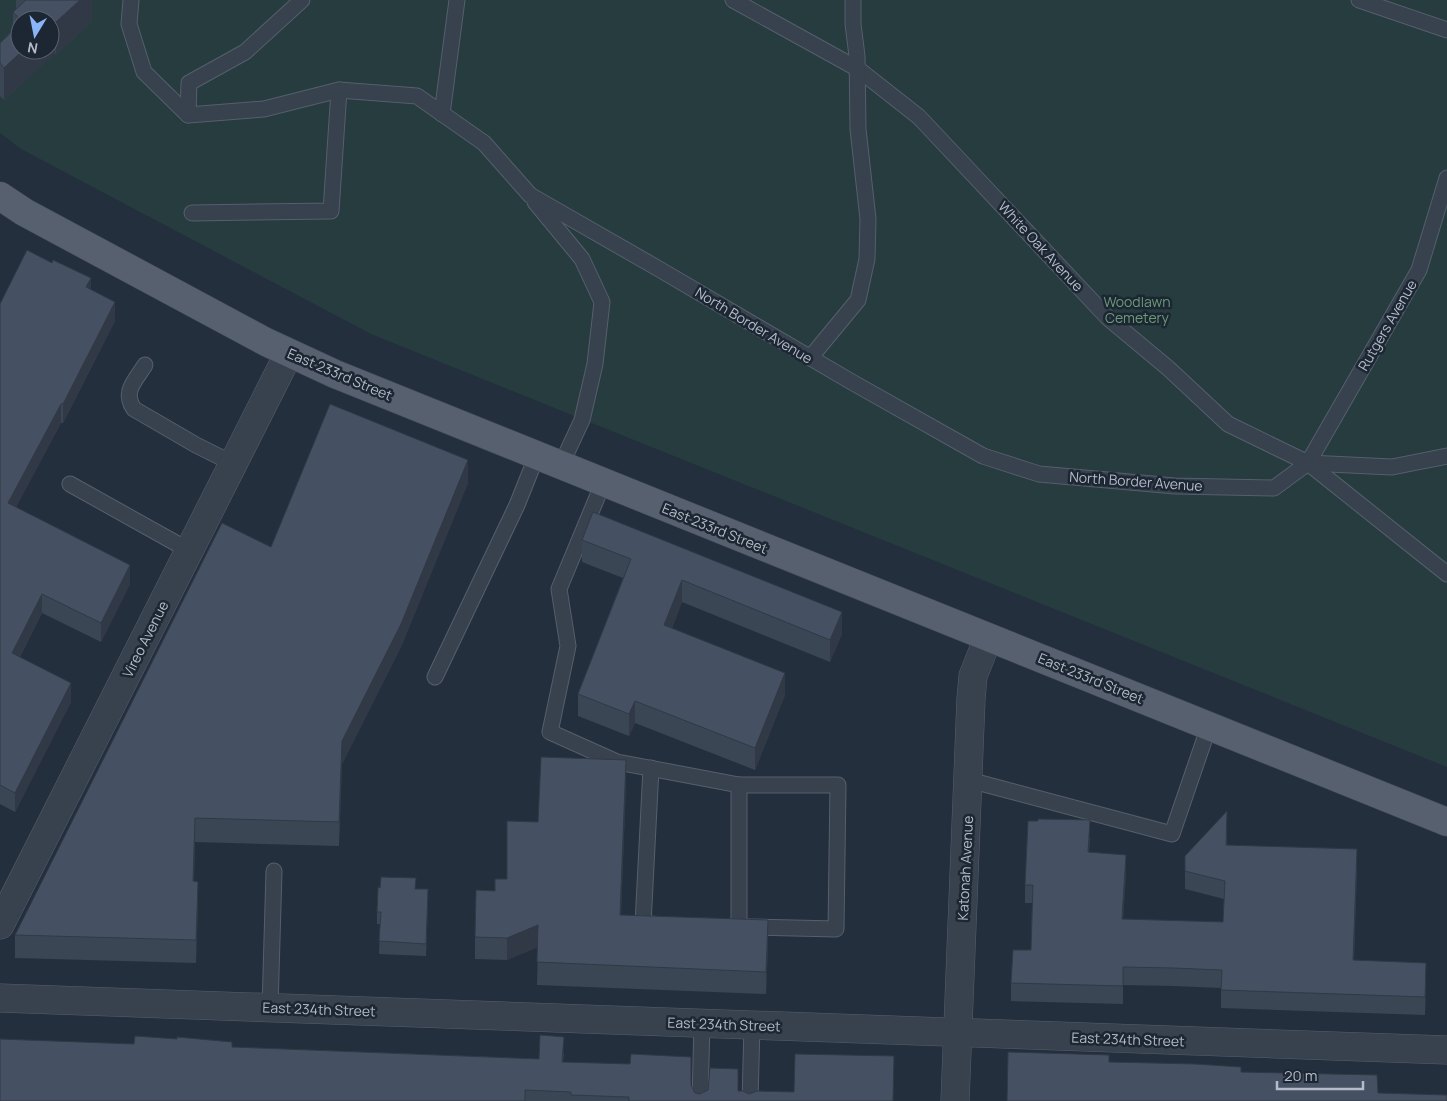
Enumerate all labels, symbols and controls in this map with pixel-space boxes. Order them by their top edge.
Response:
north arrow [10,10,60,60]
text: N [26,38,39,59]
street label: White Oak Avenue [994,197,1088,295]
street label: Rutgers Avenue [1353,276,1421,374]
street label: North Border Avenue [692,282,816,368]
park label: Woodlawn Cemetery [1104,292,1170,327]
street label: East 233rd Street [285,343,396,405]
street label: North Border Avenue [1069,467,1203,495]
street label: East 233rd Street [659,498,771,558]
street label: Vireo Avenue [118,597,172,681]
street label: East 233rd Street [1035,648,1147,708]
street label: Katonah Avenue [953,815,977,921]
street label: East 234th Street [262,998,376,1020]
street label: East 234th Street [667,1013,781,1035]
street label: East 234th Street [1071,1028,1185,1050]
scale bar [1277,1058,1363,1090]
text: 20 m [1284,1065,1317,1086]

